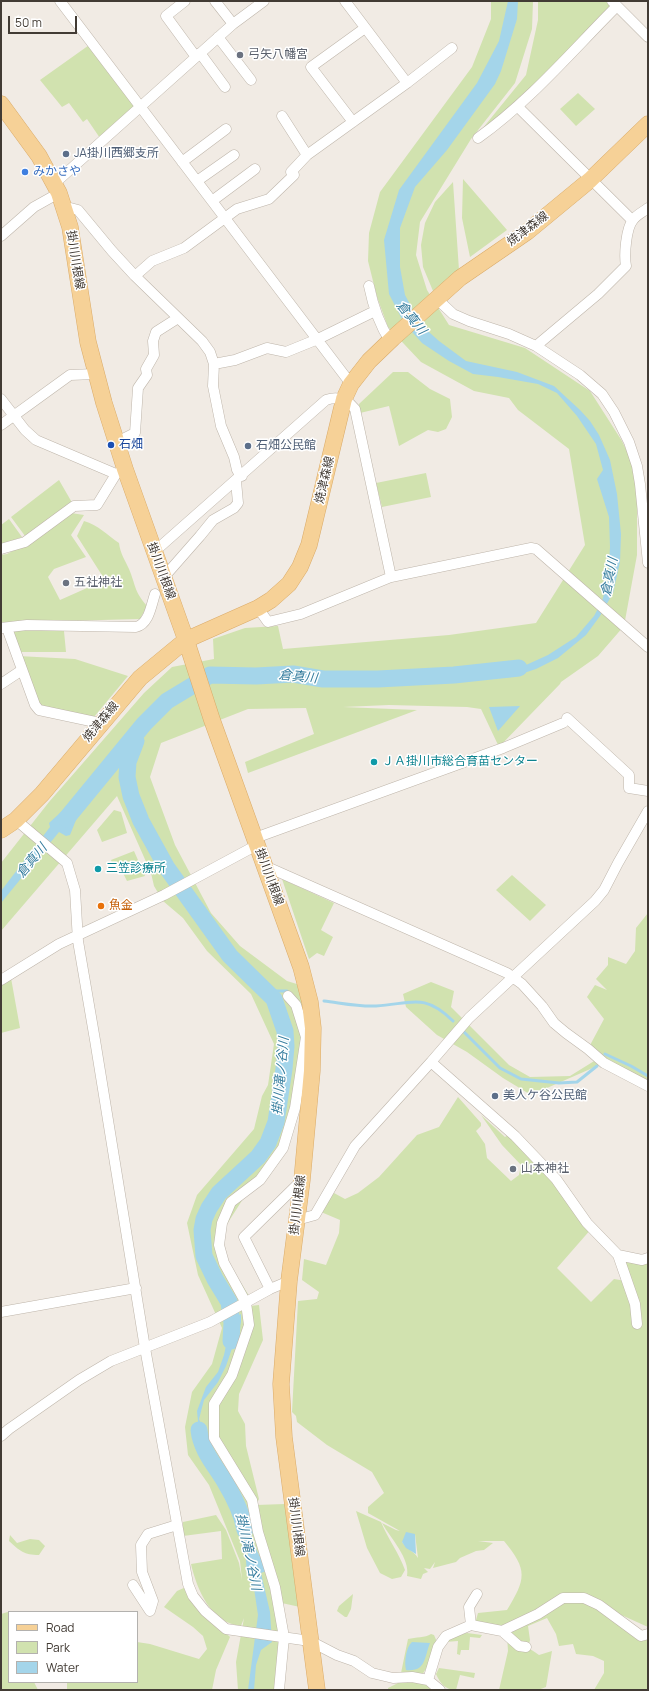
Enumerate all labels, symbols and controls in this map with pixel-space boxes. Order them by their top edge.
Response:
scale bar [10,8,79,34]
text: 50 m [15,14,42,31]
place label: 弓矢八幡宮 [248,48,308,62]
marker: 弓矢八幡宮 [235,50,245,60]
place label: JA掛川西郷支所 [74,147,159,161]
marker: JA掛川西郷支所 [61,149,71,159]
place label: みかさや [33,165,81,179]
marker: みかさや [20,167,30,177]
street label: 焼津森線 [504,209,552,249]
street label: 掛川川根線 [63,229,87,291]
water label: 倉真川 [393,298,429,338]
place label: 石畑 [119,438,143,452]
place label: 石畑公民館 [256,439,316,453]
marker: 石畑 [106,440,116,450]
marker: 石畑公民館 [243,441,253,451]
street label: 焼津森線 [313,455,337,505]
street label: 掛川川根線 [144,540,178,602]
water label: 倉真川 [599,556,621,598]
place label: 五社神社 [74,576,122,590]
marker: 五社神社 [61,578,71,588]
water label: 倉真川 [278,667,318,687]
street label: 焼津森線 [80,699,122,745]
place label: ＪＡ掛川市総合育苗センター [382,755,538,769]
marker: ＪＡ掛川市総合育苗センター [369,757,379,767]
water label: 倉真川 [13,841,51,881]
street label: 掛川川根線 [252,846,286,908]
place label: 三笠診療所 [106,862,166,876]
marker: 三笠診療所 [93,864,103,874]
place label: 魚金 [109,899,133,913]
marker: 魚金 [96,901,106,911]
water label: 掛川滝ノ谷川 [270,1036,292,1116]
place label: 美人ケ谷公民館 [503,1089,587,1103]
marker: 美人ケ谷公民館 [490,1091,500,1101]
place label: 山本神社 [521,1162,569,1176]
marker: 山本神社 [508,1164,518,1174]
street label: 掛川川根線 [287,1174,309,1236]
street label: 掛川川根線 [285,1496,307,1558]
water label: 掛川滝ノ谷川 [232,1512,264,1592]
legend [8,1611,138,1683]
text: Road [46,1619,74,1636]
text: Park [46,1639,70,1656]
text: Water [46,1659,79,1676]

